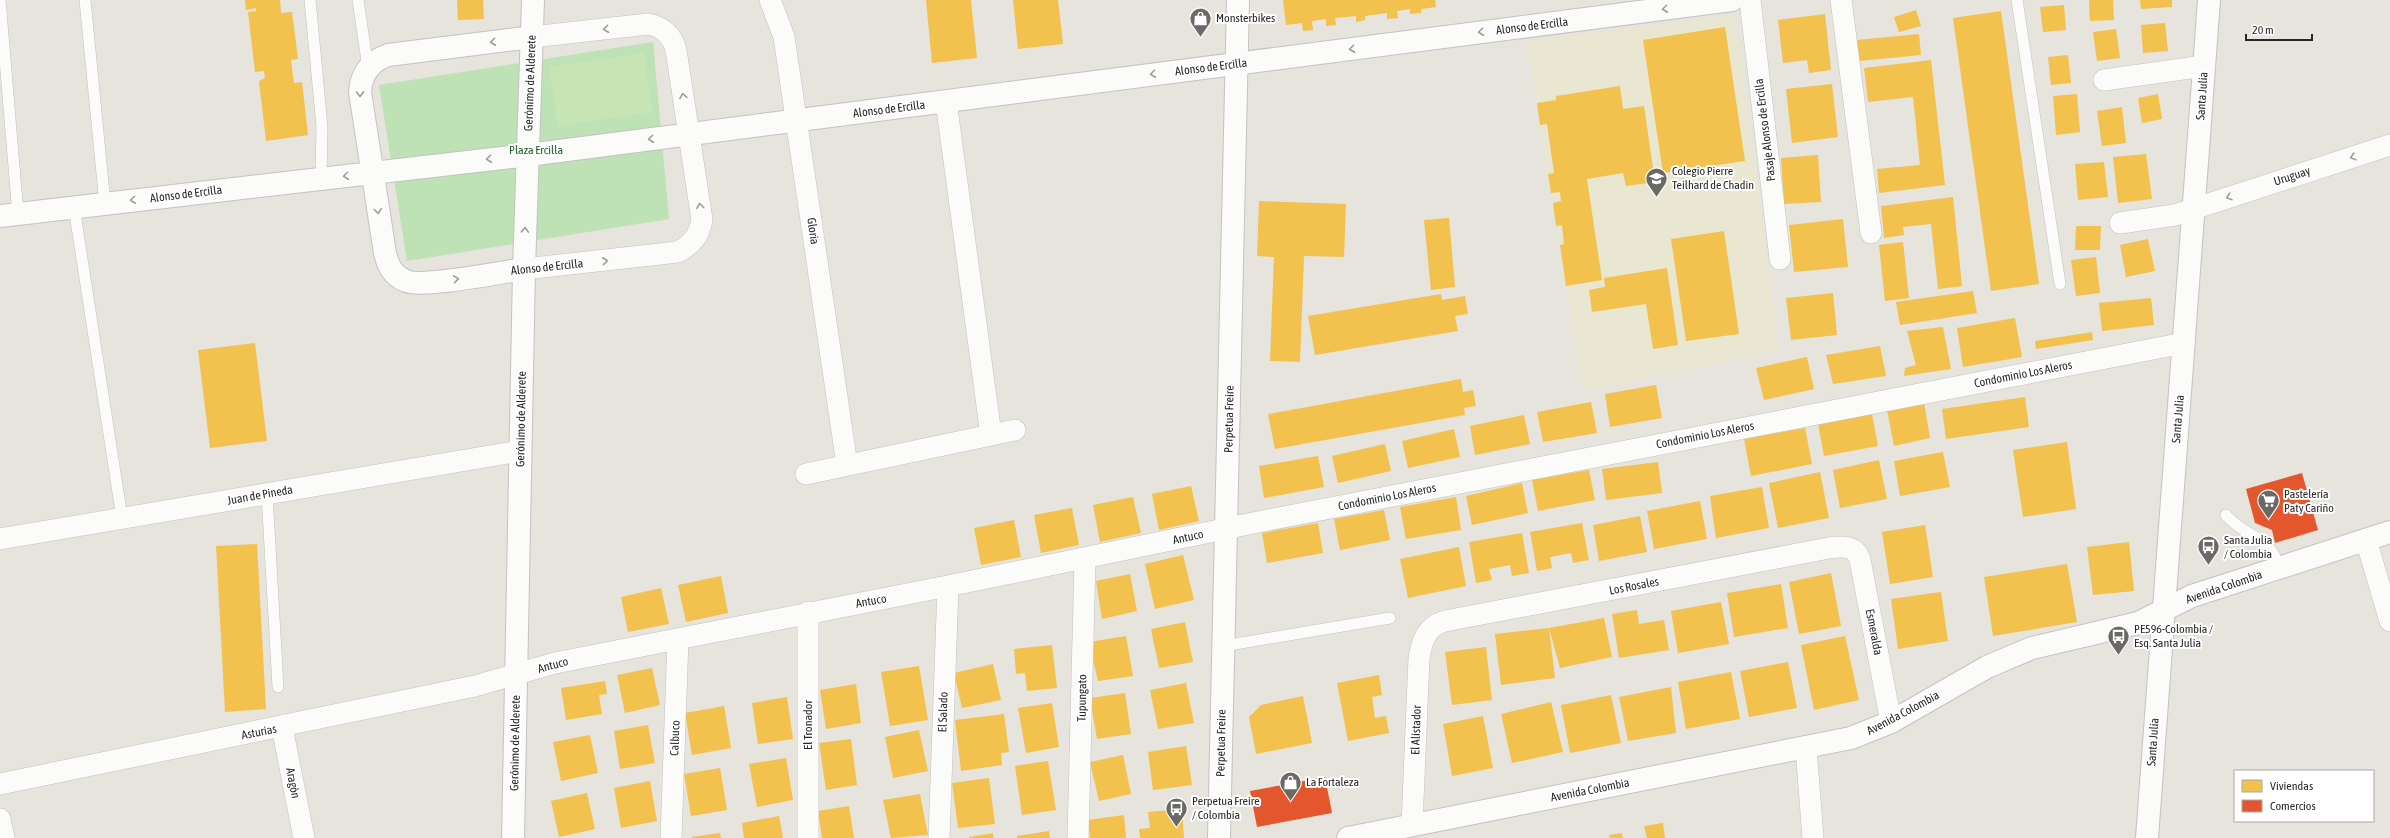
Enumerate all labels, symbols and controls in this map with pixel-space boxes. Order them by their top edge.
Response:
one-way arrow [1662,4,1668,13]
shop icon: Monsterbikes [1188,5,1214,38]
place label: Monsterbikes [1216,11,1275,25]
street label: Alonso de Ercilla [1495,15,1569,37]
scale bar [2246,16,2312,42]
text: 20 m [2252,23,2274,37]
one-way arrow [603,24,609,33]
one-way arrow [1478,28,1484,37]
street label: Gerónimo de Alderete [521,35,539,131]
one-way arrow [490,37,496,46]
one-way arrow [1349,44,1355,53]
street label: Alonso de Ercilla [1174,56,1248,78]
one-way arrow [1150,70,1157,79]
street label: Santa Julia [2193,71,2211,121]
street label: Pasaje Alonso de Ercilla [1752,78,1778,182]
one-way arrow [356,90,365,97]
one-way arrow [680,93,688,99]
street label: Alonso de Ercilla [852,98,926,120]
one-way arrow [648,134,654,143]
park label: Plaza Ercilla [509,143,563,157]
one-way arrow [2350,152,2357,161]
one-way arrow [486,155,492,164]
street label: Uruguay [2272,163,2312,189]
place label: Colegio Pierre Teilhard de Chadin [1672,164,1754,192]
school or university icon: Colegio Pierre Teilhard de Chadin [1643,165,1669,198]
one-way arrow [343,171,349,180]
street label: Alonso de Ercilla [149,183,223,205]
one-way arrow [2226,192,2233,201]
one-way arrow [130,195,136,204]
one-way arrow [696,203,705,209]
one-way arrow [373,208,382,214]
street label: Gloria [804,217,822,245]
one-way arrow [521,227,529,233]
street label: Alonso de Ercilla [510,256,584,278]
one-way arrow [602,257,608,266]
one-way arrow [453,275,459,284]
street label: Condominio Los Aleros [1973,358,2073,390]
street label: Gerónimo de Alderete [513,371,529,467]
street label: Perpetua Freire [1221,385,1237,453]
street label: Santa Julia [2169,394,2187,444]
street label: Condominio Los Aleros [1655,419,1755,451]
street label: Condominio Los Aleros [1337,481,1437,513]
street label: Juan de Pineda [226,482,294,508]
place label: Pastelería Paty Cariño [2284,487,2334,515]
supermarket icon: Pastelería Paty Cariño [2256,488,2282,521]
street label: Antuco [1171,527,1205,547]
place label: Santa Julia / Colombia [2224,533,2272,561]
bus stop icon: Santa Julia / Colombia [2196,534,2222,567]
street label: Avenida Colombia [2184,567,2264,607]
street label: Los Rosales [1608,574,1660,598]
street label: Antuco [854,591,888,611]
street label: Esmeralda [1863,608,1885,656]
place label: PE596-Colombia / Esq. Santa Julia [2134,622,2213,650]
bus stop icon: PE596-Colombia / Esq. Santa Julia [2105,623,2131,656]
street label: Antuco [536,654,570,676]
street label: Tupungato [1075,674,1089,722]
street label: Avenida Colombia [1864,688,1942,738]
street label: El Salado [935,691,951,733]
street label: Gerónimo de Alderete [507,695,523,791]
street label: El Tronador [801,700,815,750]
street label: El Alistador [1408,704,1424,755]
street label: Perpetua Freire [1213,709,1229,777]
street label: Santa Julia [2144,717,2162,767]
street label: Calbuco [667,720,683,756]
street label: Asturias [240,722,278,742]
street label: Aragòn [283,766,303,800]
shop icon: La Fortaleza [1278,769,1304,802]
legend [2234,770,2374,822]
place label: La Fortaleza [1306,775,1359,789]
street label: Avenida Colombia [1549,775,1631,805]
text: Viviendas [2270,779,2313,793]
place label: Perpetua Freire / Colombia [1192,794,1260,822]
bus stop icon: Perpetua Freire / Colombia [1164,795,1190,828]
text: Comercios [2270,799,2316,813]

